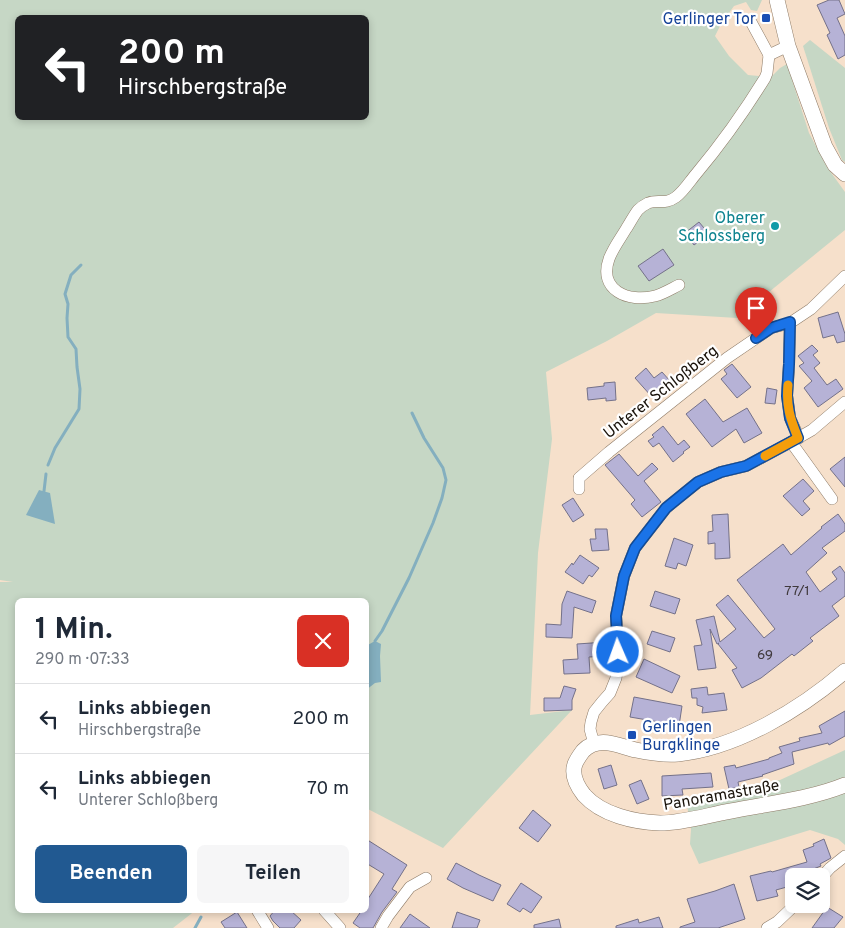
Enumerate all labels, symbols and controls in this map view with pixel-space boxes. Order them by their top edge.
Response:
place label: Gerlinger Tor [663,10,756,30]
marker: Gerlinger Tor [760,12,772,24]
text: 200 m [118,32,225,76]
icon: left [35,35,100,100]
text: Hirschbergstraße [118,75,287,102]
place label: Oberer Schlossberg [678,209,765,247]
marker: Oberer Schlossberg [769,220,781,232]
pin [735,287,777,338]
icon: arrive [742,294,770,322]
street label: Unterer Schloßberg [600,342,723,444]
house number: 77/1 [784,583,810,600]
text: 1 Min. [35,612,113,649]
button: close [297,615,349,667]
position arrow [591,625,643,677]
house number: 69 [757,647,773,664]
text: 290 m · 07:33 [35,650,130,670]
text: Links abbiegen [78,697,211,721]
icon: left [35,705,63,733]
text: 200 m [293,707,349,731]
place label: Gerlingen Burgklinge [642,718,720,756]
text: Hirschbergstraße [78,721,201,741]
marker: Gerlingen Burgklinge [626,729,638,741]
text: Links abbiegen [78,767,211,791]
icon: left [35,775,63,803]
street label: Panoramastraße [662,776,781,816]
text: 70 m [307,777,349,801]
text: Unterer Schloßberg [78,791,218,811]
button: Beenden [35,845,187,903]
button: Teilen [197,845,349,903]
map controls [785,868,830,913]
button: layers [785,868,830,913]

